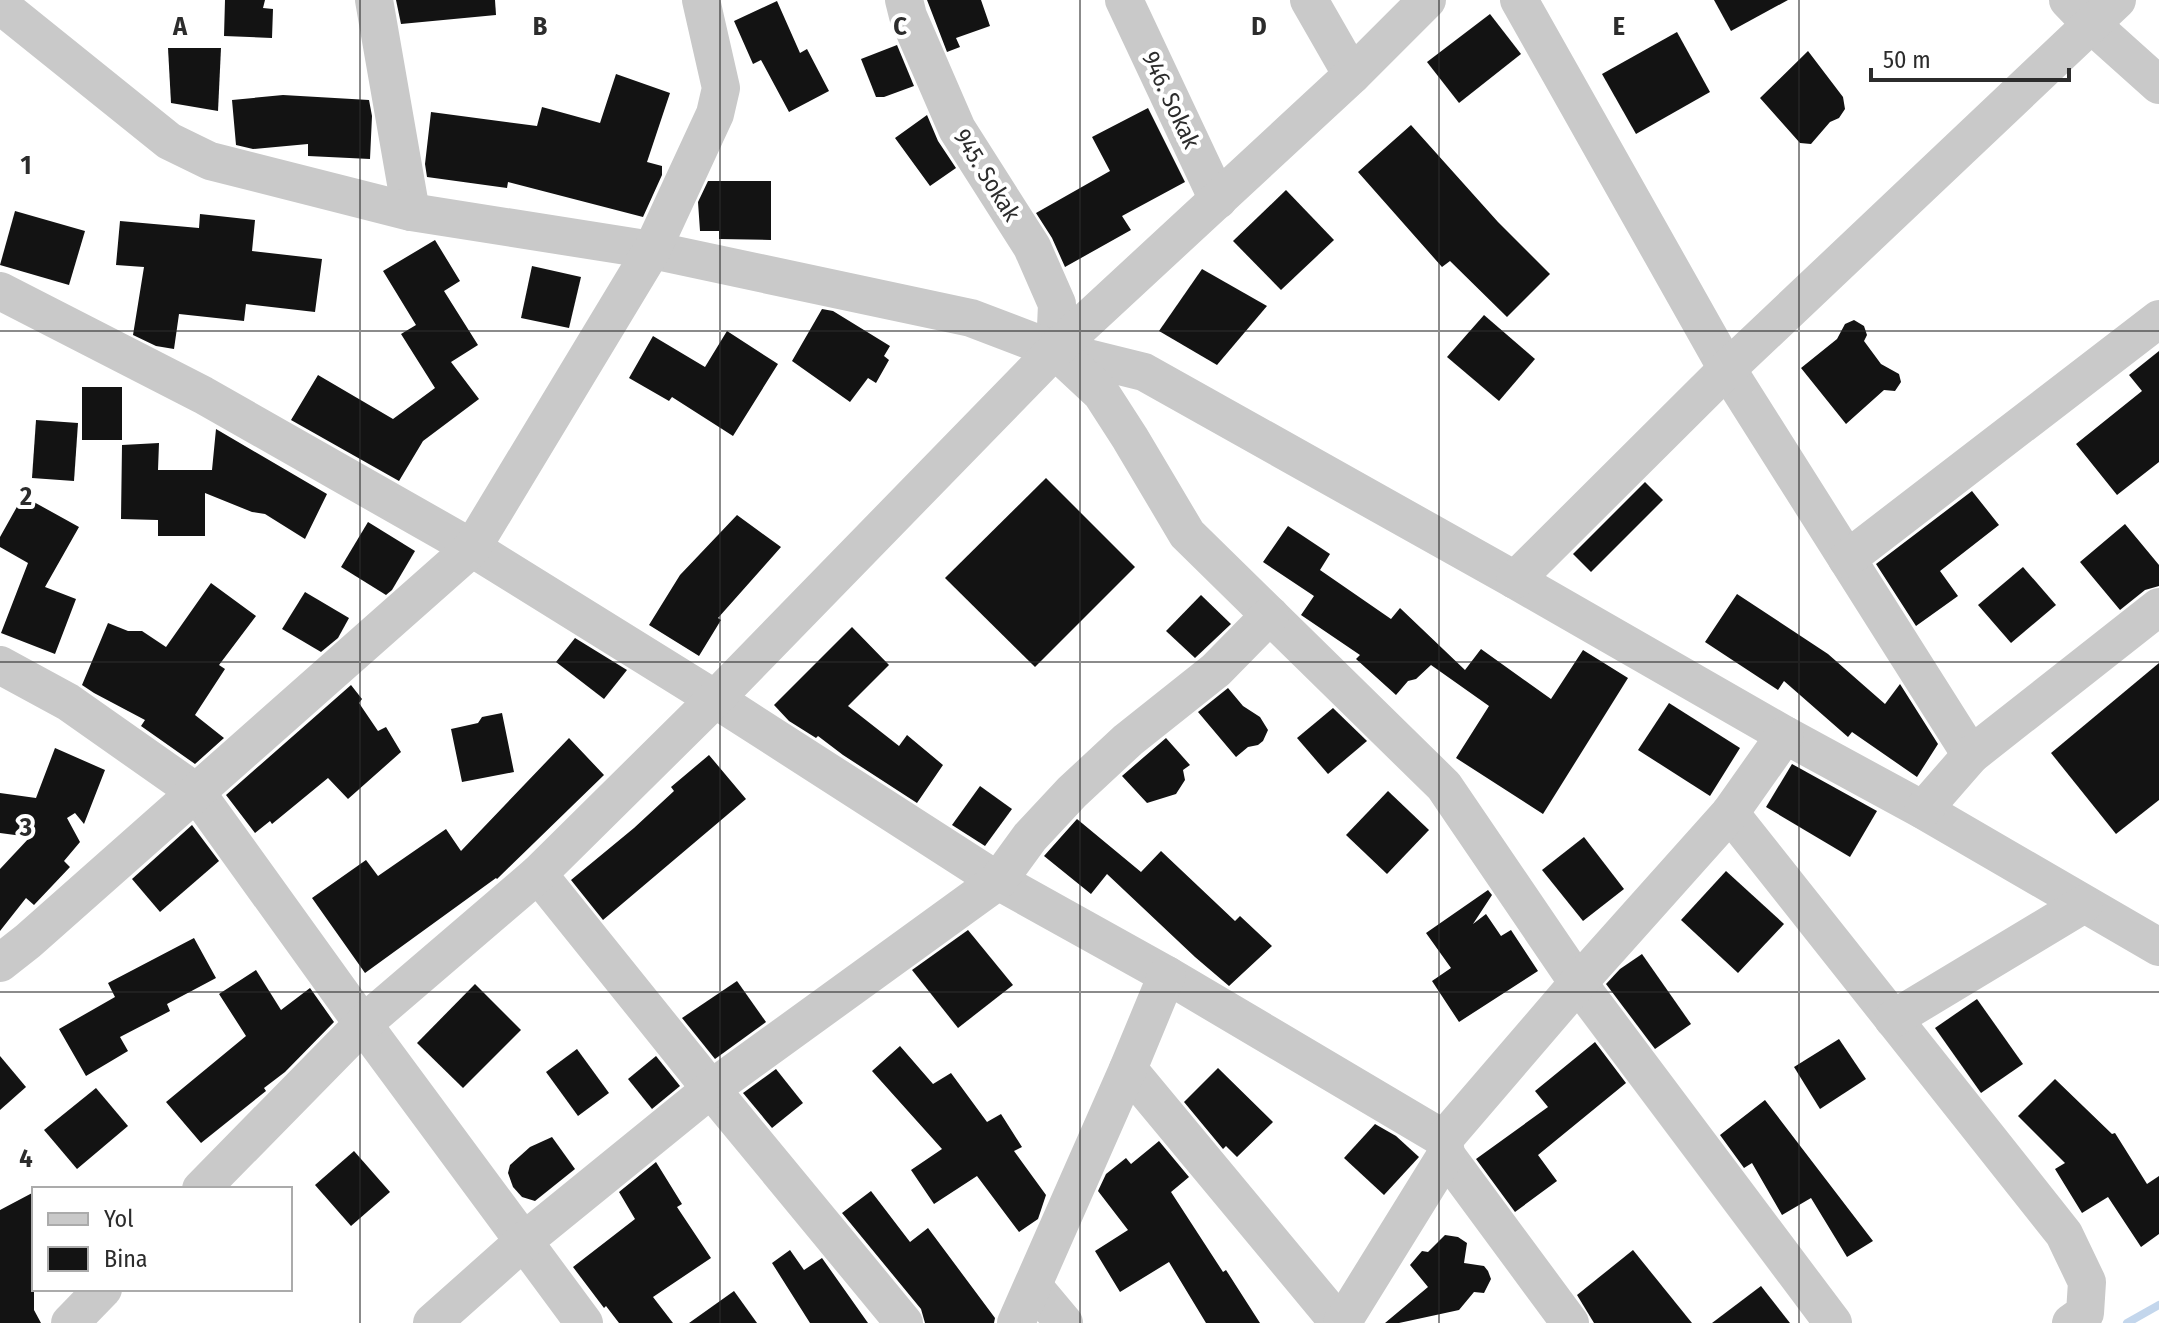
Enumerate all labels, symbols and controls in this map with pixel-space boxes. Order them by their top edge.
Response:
text: A [172,11,188,42]
text: B [533,11,548,42]
text: C [893,11,907,42]
text: D [1251,11,1267,42]
text: E [1613,11,1625,42]
scale bar [1871,32,2069,82]
text: 50 m [1883,46,1931,74]
street label: 946. Sokak [1136,47,1206,154]
street label: 945. Sokak [948,124,1027,227]
text: 1 [21,150,32,181]
text: 2 [19,481,32,512]
text: 3 [19,812,32,843]
text: 4 [19,1143,33,1174]
legend [32,1187,292,1291]
text: Yol [104,1205,134,1233]
text: Bina [104,1245,148,1273]

